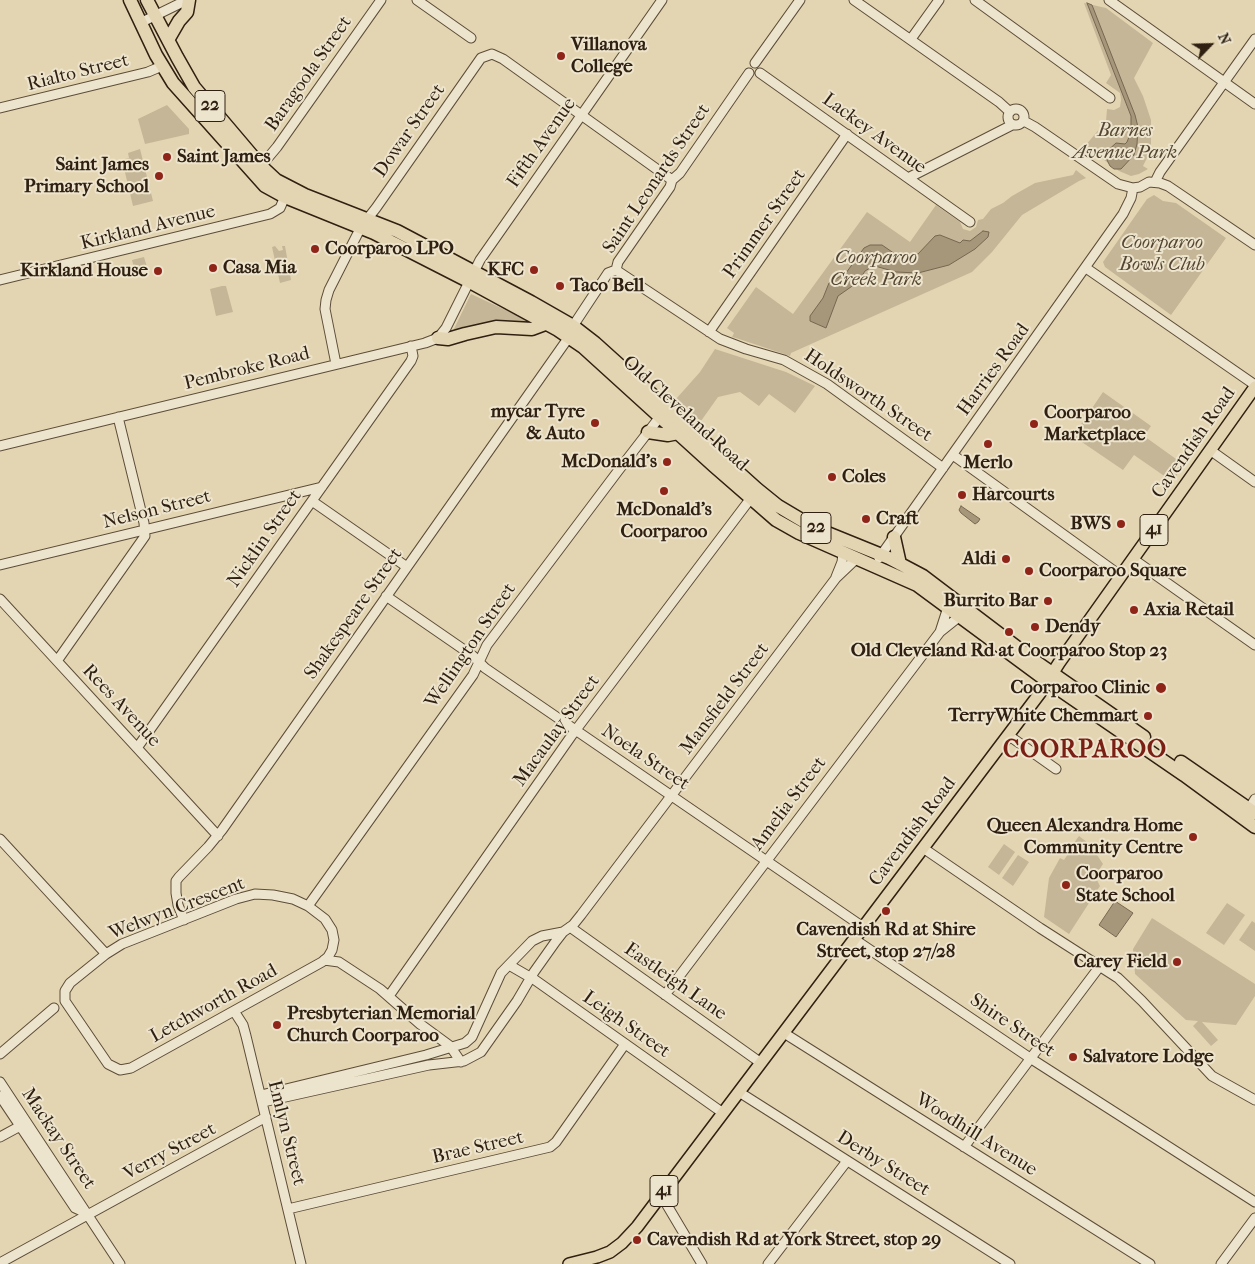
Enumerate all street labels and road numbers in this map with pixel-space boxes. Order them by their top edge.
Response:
street label: Baragoola Street [261,12,357,136]
street label: Rialto Street [25,49,131,97]
street label: Dowar Street [369,80,451,182]
street label: Lackey Avenue [818,89,930,179]
road number: 22 [195,90,225,122]
street label: Fifth Avenue [503,93,581,193]
street label: Saint Leonards Street [598,100,716,258]
street label: Primmer Street [719,165,811,283]
street label: Kirkland Avenue [78,200,218,256]
street label: Harries Road [953,320,1035,420]
street label: Pembroke Road [182,342,312,396]
street label: Holdsworth Street [800,345,936,447]
street label: Old Cleveland Road [617,351,753,477]
street label: Cavendish Road [1147,383,1241,503]
street label: Nelson Street [101,486,213,534]
street label: Nicklin Street [223,486,307,592]
road number: 22 [801,512,831,544]
road number: 41 [1140,514,1168,546]
street label: Shakespeare Street [300,544,408,684]
street label: Wellington Street [421,579,521,713]
street label: Mansfield Street [676,639,774,759]
street label: Rees Avenue [77,660,165,752]
street label: Macaulay Street [509,671,605,791]
street label: Noela Street [597,720,693,796]
street label: Amelia Street [746,753,832,855]
street label: Cavendish Road [865,773,961,891]
street label: Welwyn Crescent [106,873,248,945]
street label: Eastleigh Lane [619,938,731,1026]
street label: Letchworth Road [147,960,281,1048]
street label: Leigh Street [578,987,674,1063]
street label: Shire Street [965,989,1059,1063]
street label: Emlyn Street [262,1078,310,1188]
street label: Mackay Street [16,1084,100,1194]
street label: Woodhill Avenue [911,1088,1041,1182]
street label: Verry Street [120,1118,220,1186]
street label: Brae Street [430,1126,526,1170]
street label: Derby Street [832,1126,934,1202]
road number: 41 [650,1176,678,1206]

